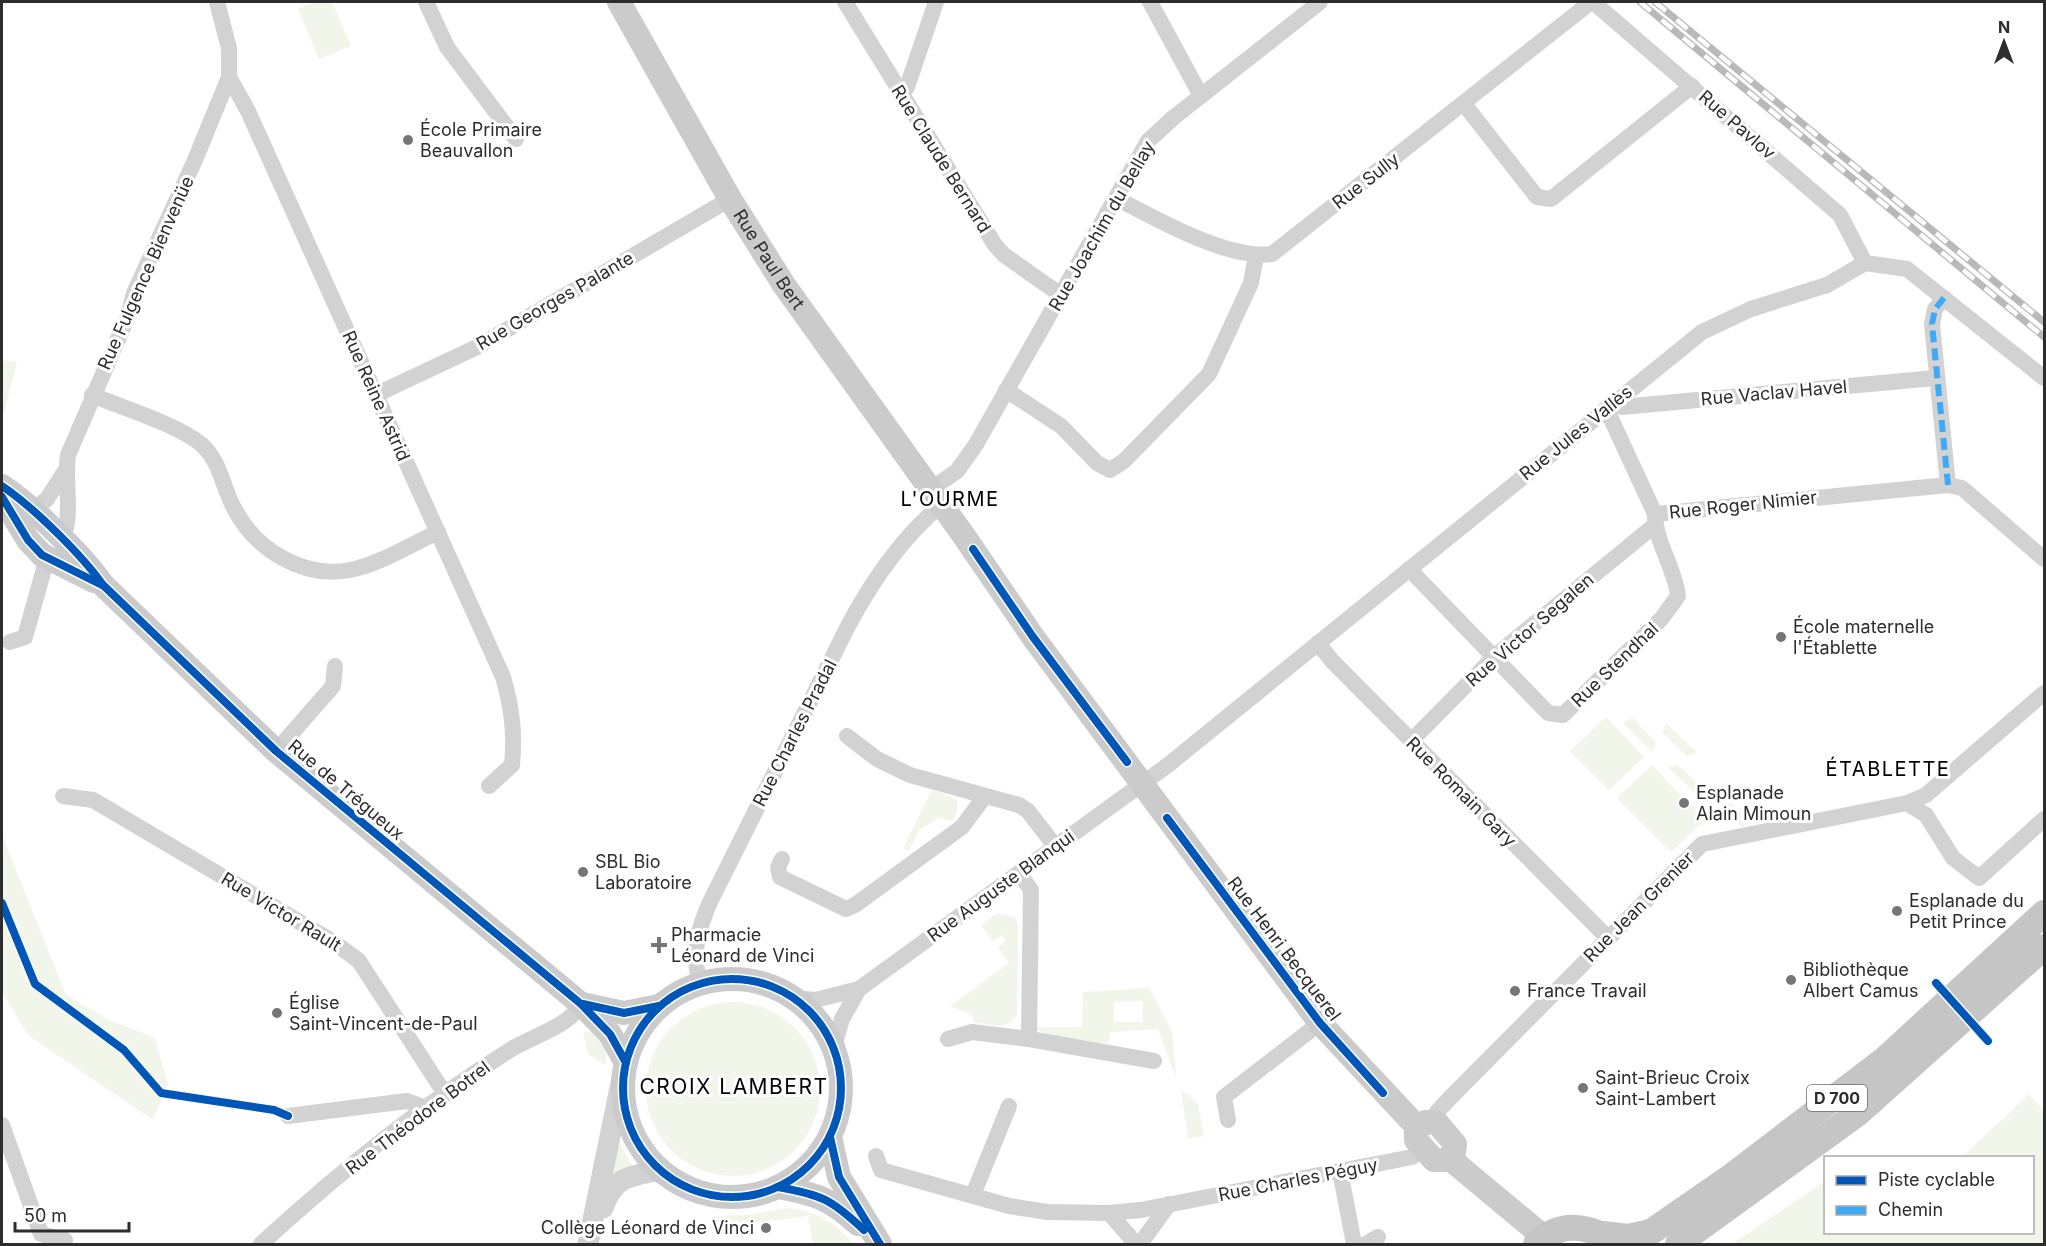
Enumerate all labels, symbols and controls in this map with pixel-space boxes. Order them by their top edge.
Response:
north arrow [1974,12,2034,72]
text: N [1998,17,2010,37]
street label: Rue Claude Bernard [887,81,995,236]
street label: Rue Pavlov [1695,86,1780,163]
place label: École Primaire Beauvallon [420,118,542,161]
marker: École Primaire Beauvallon [401,133,415,147]
street label: Rue Joachim du Bellay [1044,137,1159,315]
street label: Rue Sully [1328,148,1403,213]
street label: Rue Fulgence Bienvenüe [93,173,198,373]
street label: Rue Paul Bert [729,205,809,313]
street label: Rue Georges Palante [472,247,637,354]
street label: Rue Reine Astrid [338,327,415,464]
street label: Rue Vaclav Havel [1700,376,1848,409]
street label: Rue Jules Vallès [1515,381,1636,484]
street label: Rue Roger Nimier [1668,486,1818,523]
district label: L'OURME [900,487,1000,511]
street label: Rue Victor Segalen [1462,569,1598,691]
place label: École maternelle l'Établette [1793,615,1934,658]
street label: Rue Stendhal [1567,618,1662,711]
marker: École maternelle l'Établette [1774,630,1788,644]
street label: Rue Charles Pradal [748,656,841,810]
street label: Rue Romain Gary [1402,732,1521,851]
street label: Rue de Trégueux [284,735,409,844]
district label: ÉTABLETTE [1826,756,1950,781]
place label: Esplanade Alain Mimoun [1696,782,1811,824]
marker: Esplanade Alain Mimoun [1677,796,1691,810]
street label: Rue Auguste Blanqui [923,825,1078,946]
street label: Rue Jean Grenier [1579,847,1698,966]
place label: SBL Bio Laboratoire [595,851,692,893]
marker: SBL Bio Laboratoire [576,865,590,879]
street label: Rue Victor Rault [218,868,345,956]
street label: Rue Henri Becquerel [1223,873,1345,1025]
place label: Esplanade du Petit Prince [1909,890,2024,932]
marker: Esplanade du Petit Prince [1890,904,1904,918]
place label: Pharmacie Léonard de Vinci [671,924,814,966]
marker: Pharmacie Léonard de Vinci [652,938,666,952]
place label: Bibliothèque Albert Camus [1803,959,1918,1001]
marker: Bibliothèque Albert Camus [1784,973,1798,987]
place label: France Travail [1527,980,1647,1001]
marker: France Travail [1508,984,1522,998]
place label: Église Saint-Vincent-de-Paul [289,991,478,1034]
marker: Église Saint-Vincent-de-Paul [270,1006,284,1020]
street label: Rue Théodore Botrel [342,1057,494,1179]
place label: Saint-Brieuc Croix Saint-Lambert [1595,1067,1750,1109]
district label: CROIX LAMBERT [639,1074,829,1099]
marker: Saint-Brieuc Croix Saint-Lambert [1576,1081,1590,1095]
road number: D 700 [1807,1085,1867,1111]
street label: Rue Charles Péguy [1216,1154,1379,1205]
legend [1824,1156,2034,1234]
text: Piste cyclable [1878,1169,1995,1190]
scale bar [15,1195,129,1233]
text: Chemin [1878,1199,1943,1220]
text: 50 m [24,1205,67,1226]
place label: Collège Léonard de Vinci [541,1217,754,1238]
marker: Collège Léonard de Vinci [759,1221,773,1235]

